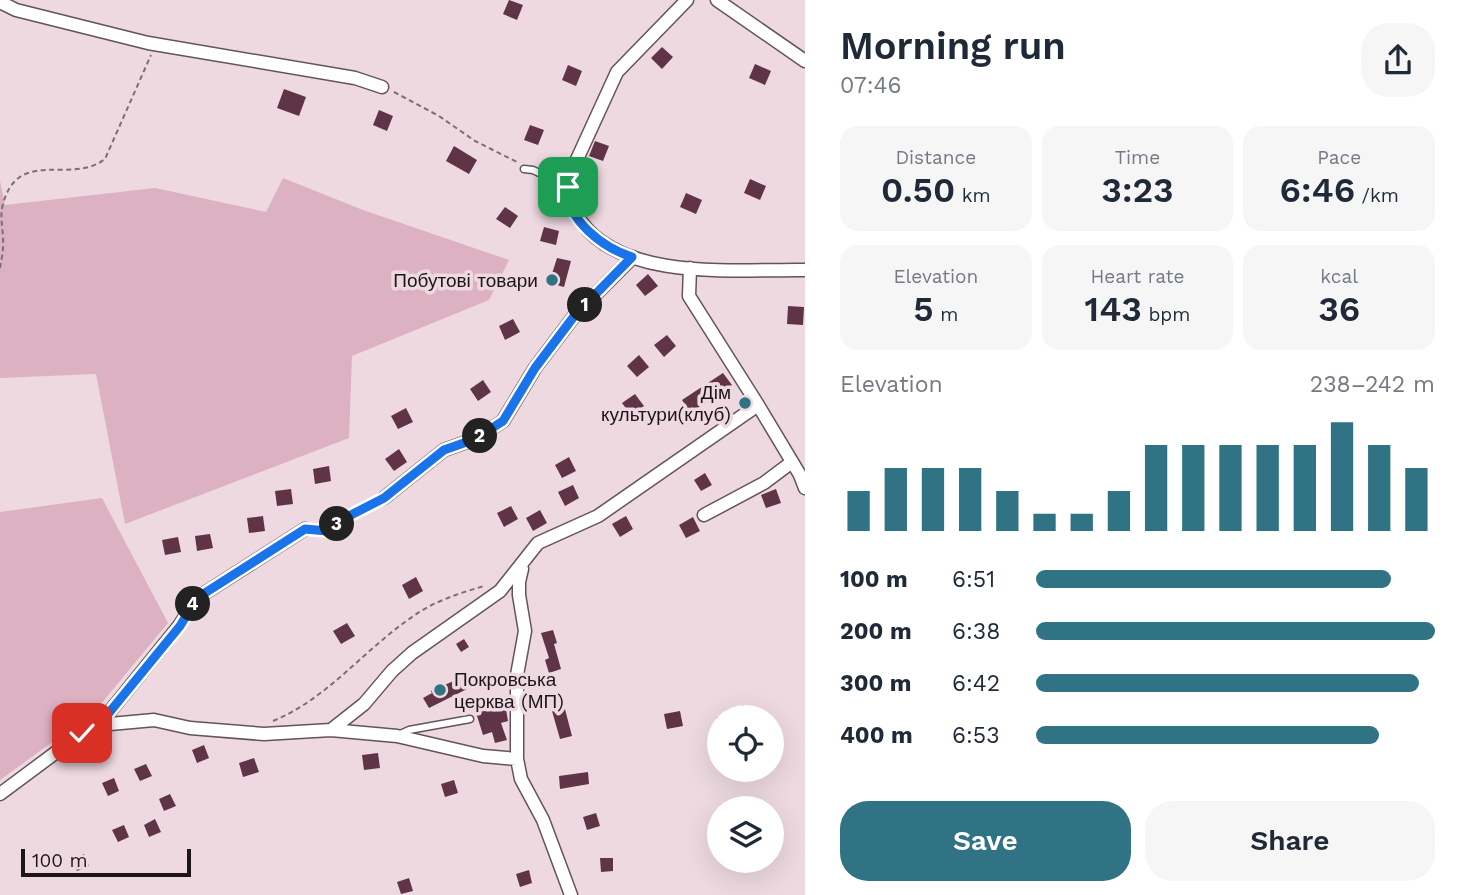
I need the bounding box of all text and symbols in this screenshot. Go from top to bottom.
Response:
button: share [1361,23,1435,97]
text: Morning run [840,24,1066,68]
text: 07:46 [840,72,902,99]
text: Distance [895,146,976,169]
text: Time [1115,146,1160,169]
text: Pace [1317,146,1361,169]
pin [538,157,598,217]
icon: arrive [549,168,587,206]
text: 0.50 [881,169,955,211]
text: 3:23 [1101,169,1174,211]
text: 6:46 [1280,169,1355,211]
text: km [955,184,991,207]
text: /km [1355,184,1399,207]
text: Elevation [893,265,978,288]
text: Heart rate [1091,265,1184,288]
text: kcal [1320,265,1358,288]
place label: Побутові товари [393,269,538,292]
marker: Побутові товари [544,272,560,288]
pin: 1 [568,288,602,322]
text: 5 [913,288,934,330]
text: 143 [1085,288,1142,330]
text: 36 [1318,288,1360,330]
text: 1 [580,293,589,316]
text: m [934,303,958,326]
text: bpm [1142,303,1190,326]
text: Elevation [840,371,943,398]
text: 238–242 m [1310,371,1435,398]
place label: Дім культури(клуб) [601,381,731,426]
marker: Дім культури(клуб) [737,395,753,411]
pin: 2 [462,418,498,453]
text: 2 [474,424,485,447]
pin: 3 [320,506,354,542]
text: 3 [331,512,342,535]
text: 100 m [840,566,908,593]
text: 6:51 [952,566,995,593]
pin: 4 [176,586,210,622]
text: 4 [186,592,199,615]
text: 200 m [840,618,912,645]
text: 6:38 [952,618,1000,645]
place label: Покровська церква (МП) [454,668,564,713]
text: 300 m [840,670,911,697]
text: 6:42 [952,670,1000,697]
marker: Покровська церква (МП) [432,682,448,698]
pin [52,703,112,763]
map controls [707,705,784,873]
button: locate [707,705,784,782]
icon: check [63,714,101,752]
text: 400 m [840,722,913,749]
text: 6:53 [952,722,1000,749]
button: layers [707,796,784,873]
button: Save [840,801,1131,881]
button: Share [1145,801,1435,881]
scale bar [21,846,191,878]
text: 100 m [32,849,88,872]

